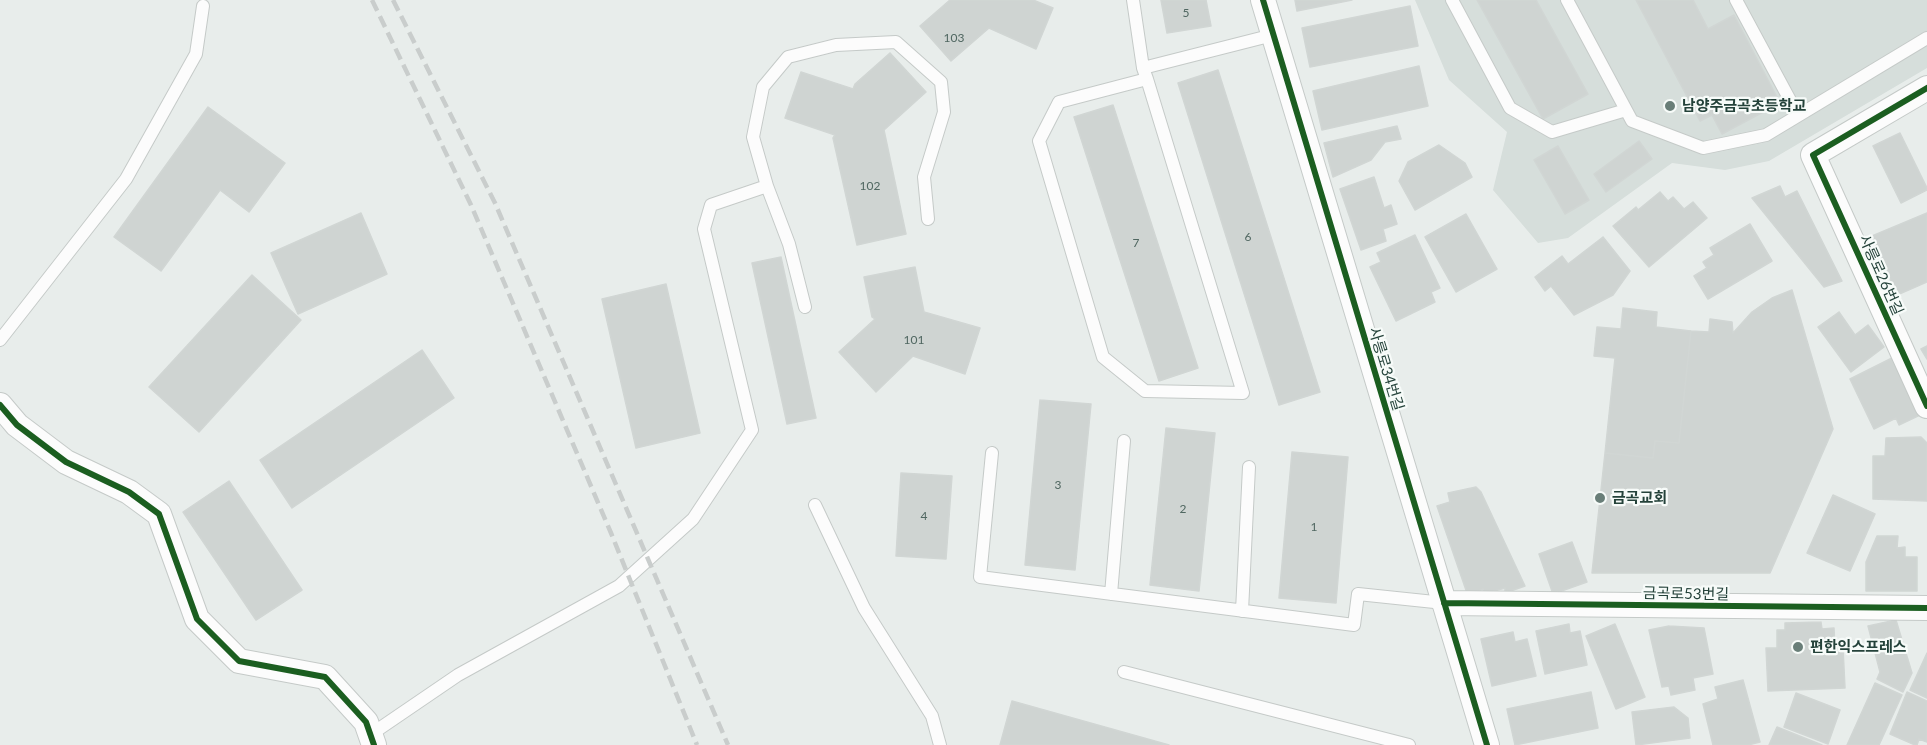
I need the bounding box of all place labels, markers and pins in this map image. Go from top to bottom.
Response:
place label: 남양주금곡초등학교 [1682,97,1806,115]
marker: 남양주금곡초등학교 [1663,99,1677,113]
place label: 금곡교회 [1612,489,1667,507]
marker: 금곡교회 [1593,491,1607,505]
place label: 편한익스프레스 [1810,638,1907,656]
marker: 편한익스프레스 [1791,640,1805,654]

